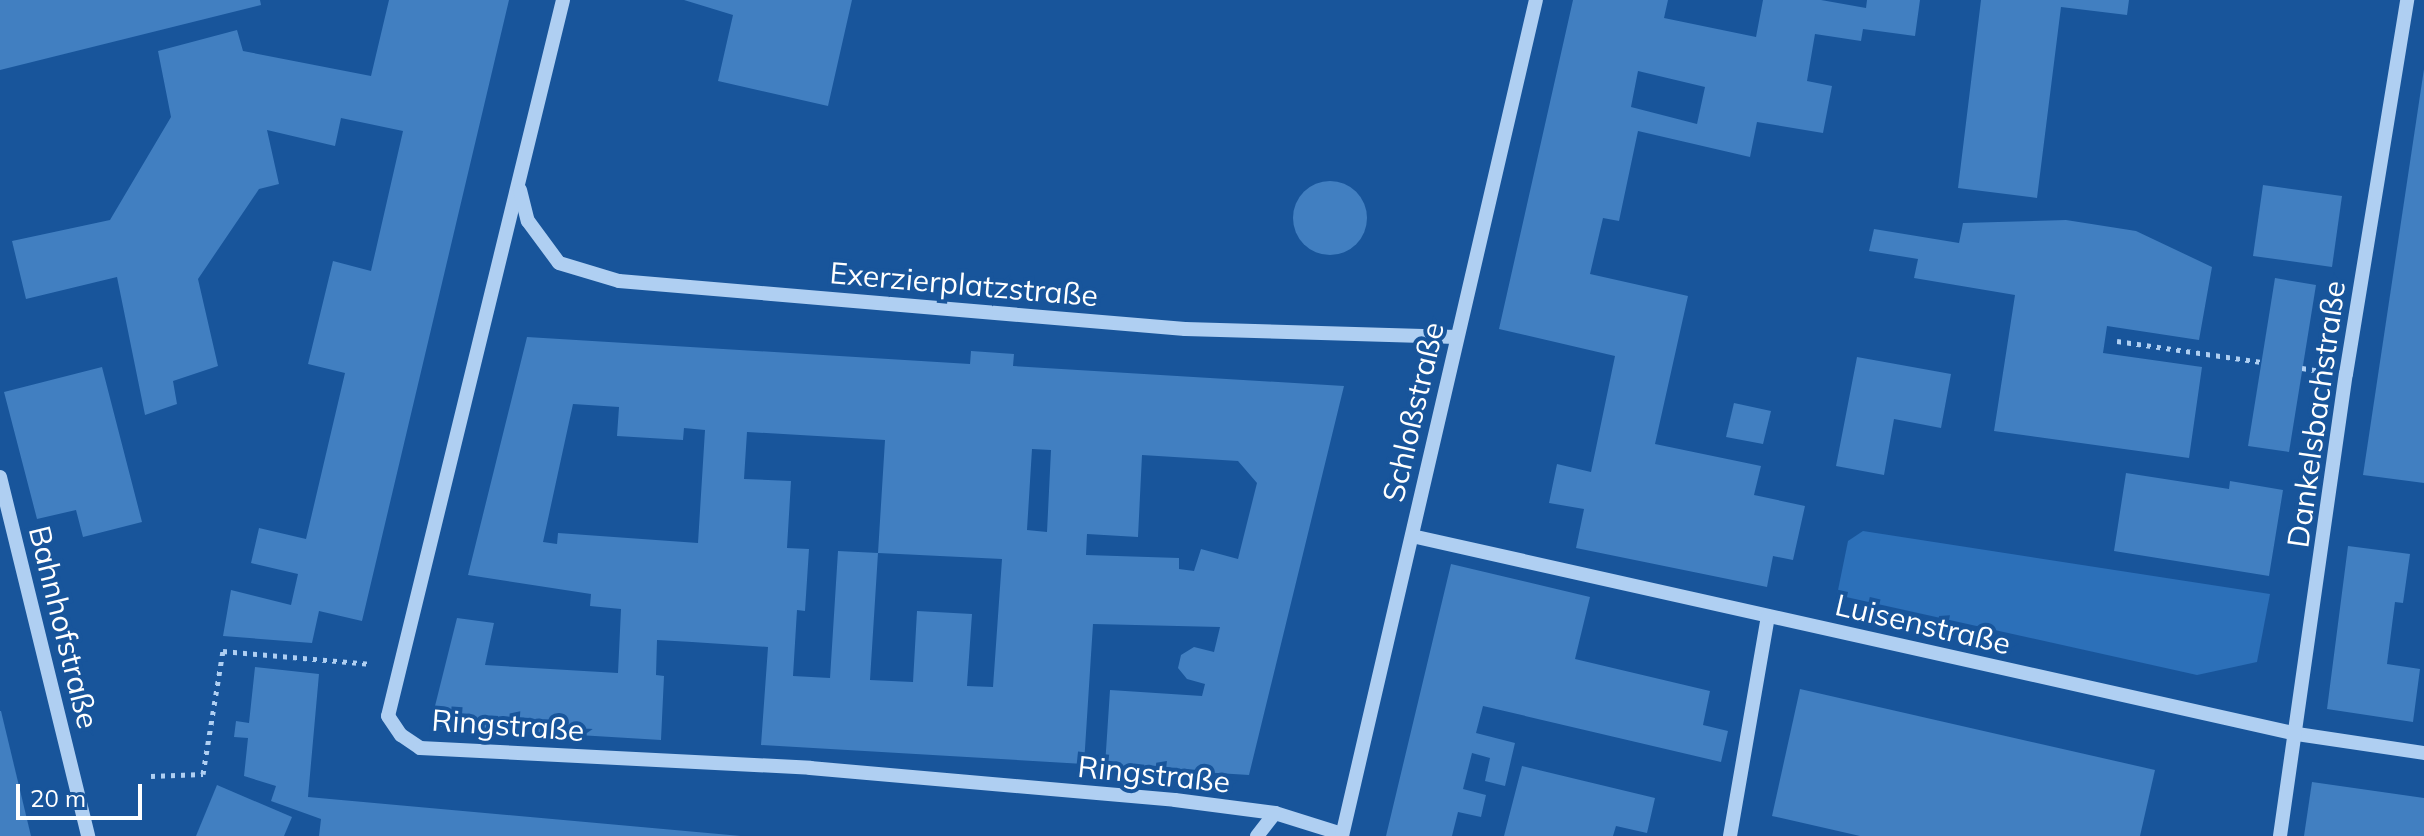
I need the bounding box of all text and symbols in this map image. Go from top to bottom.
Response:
street label: Exerzierplatzstraße [828,254,1100,314]
street label: Dankelsbachstraße [2279,278,2353,550]
street label: Schloßstraße [1375,319,1451,505]
street label: Bahnhofstraße [21,522,107,732]
street label: Luisenstraße [1832,586,2014,662]
street label: Ringstraße [430,702,586,748]
street label: Ringstraße [1076,748,1232,800]
scale bar [20,768,146,818]
text: 20 m [30,783,86,813]

